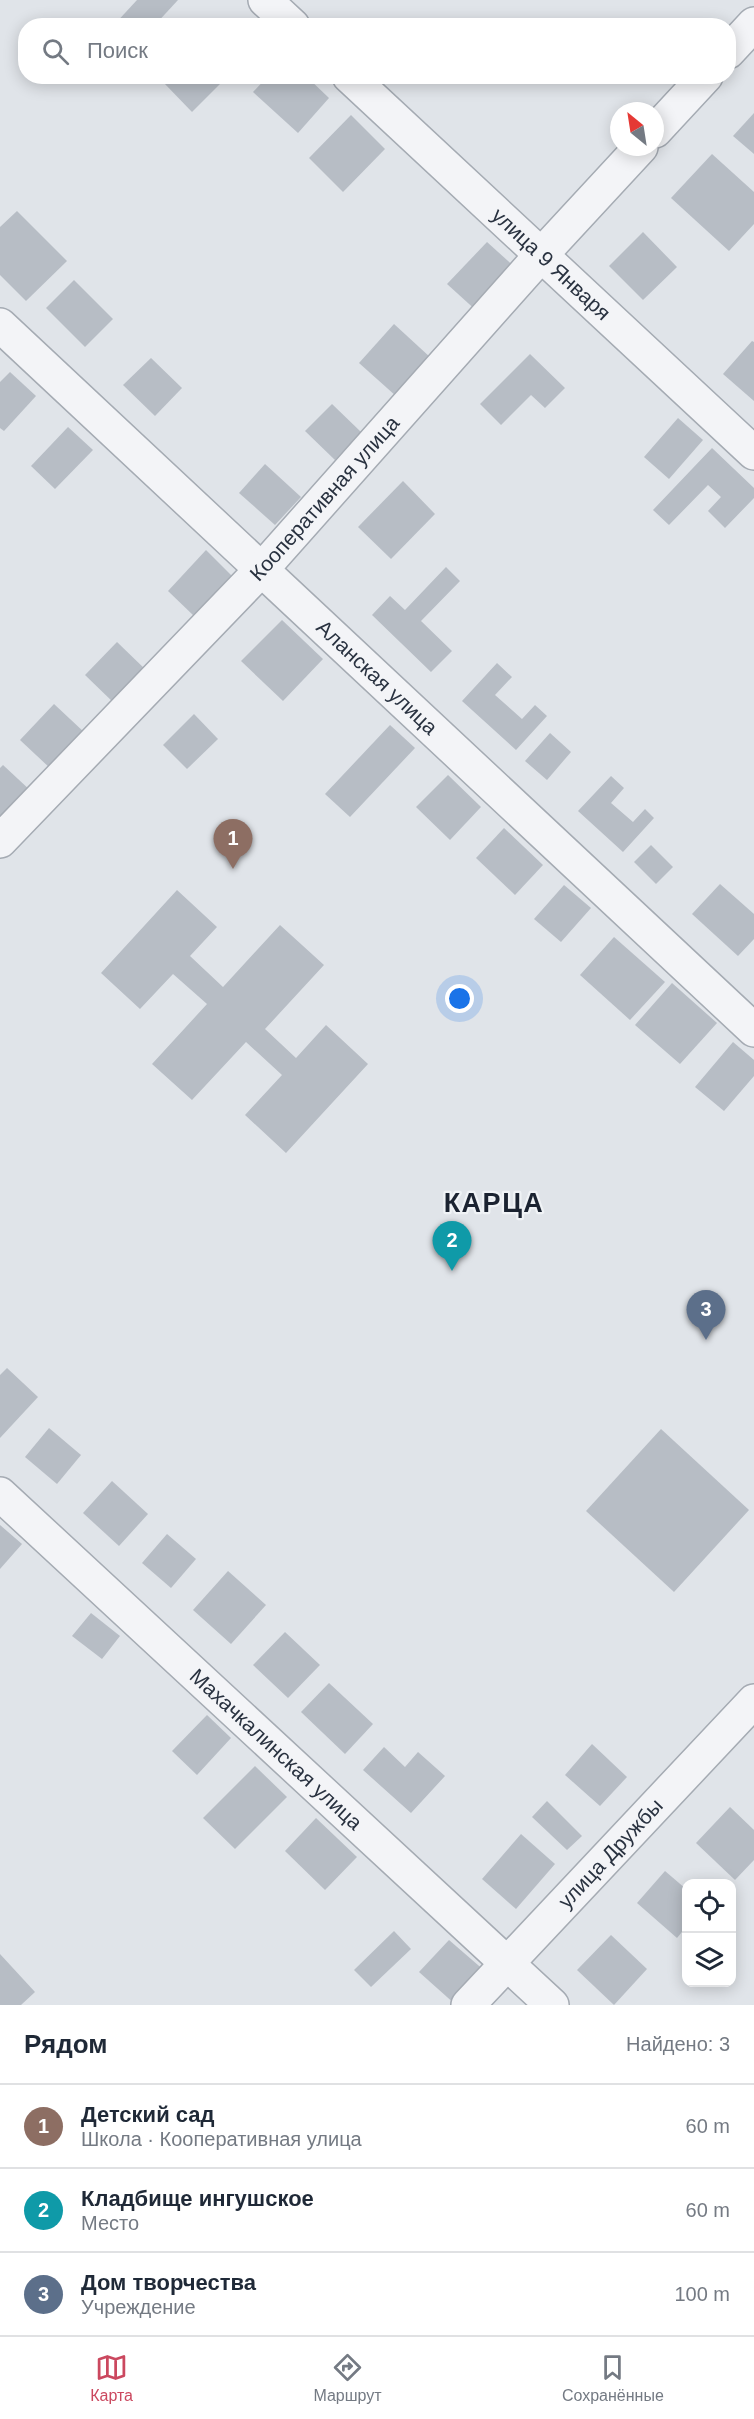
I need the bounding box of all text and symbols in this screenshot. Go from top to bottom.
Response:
search box [18,18,736,84]
icon: search [39,35,72,68]
text: Поиск [87,38,148,63]
north arrow [610,102,664,156]
street label: улица 9 Января [487,203,615,324]
street label: Кооперативная улица [245,411,404,585]
street label: Аланская улица [312,615,442,739]
pin: 1 [214,820,252,869]
your location [445,984,474,1013]
district label: КАРЦА [444,1188,544,1218]
pin: 2 [432,1222,472,1271]
pin: 3 [686,1290,726,1340]
street label: Махачкалинская улица [186,1664,367,1834]
street label: улица Дружбы [553,1794,667,1913]
map controls [682,1879,736,1987]
button: locate [682,1879,736,1933]
button: layers [682,1933,736,1987]
text: Рядом [24,2029,107,2059]
text: Найдено: 3 [626,2033,730,2055]
text: Детский сад [81,2102,214,2127]
text: 1 [38,2115,49,2137]
text: 60 m [686,2115,730,2137]
text: Школа · Кооперативная улица [81,2128,362,2150]
text: Кладбище ингушское [81,2186,314,2211]
text: 2 [38,2199,49,2221]
text: 60 m [686,2199,730,2221]
text: Место [81,2212,139,2234]
text: Дом творчества [81,2270,256,2295]
text: 3 [38,2283,49,2305]
text: 100 m [674,2283,730,2305]
text: Учреждение [81,2296,196,2318]
tab: Карта [90,2351,133,2405]
tab: Маршрут [313,2351,382,2405]
tab: Сохранённые [562,2351,664,2405]

